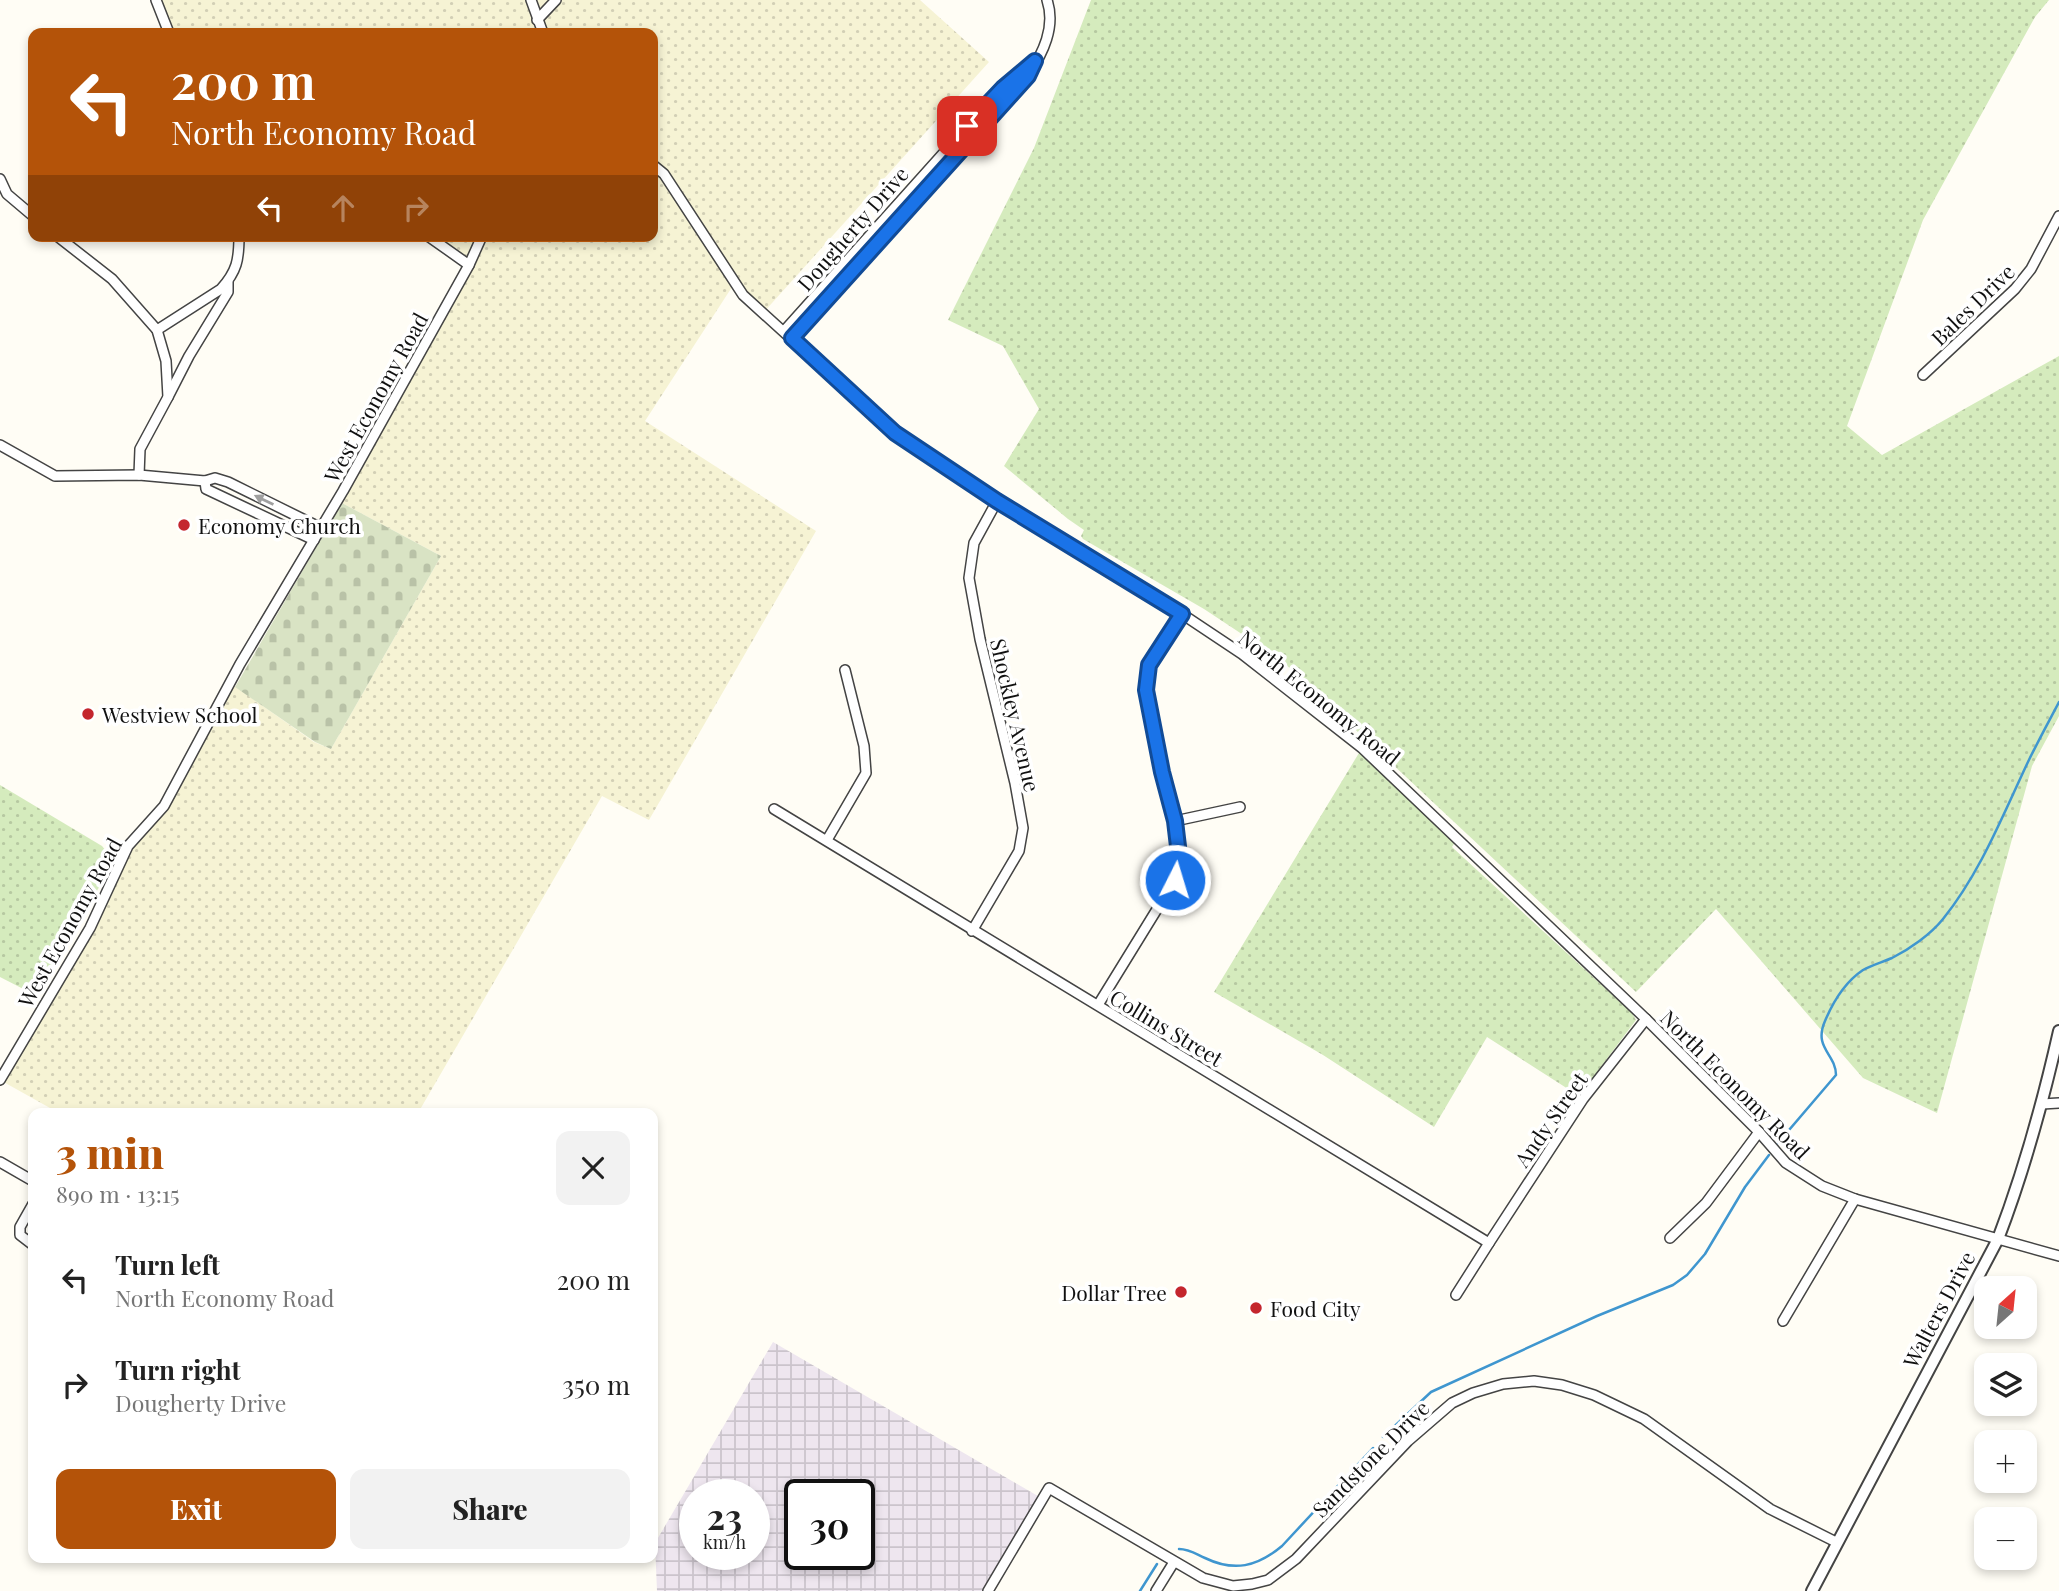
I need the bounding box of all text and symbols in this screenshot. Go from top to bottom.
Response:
text: 200 m [171,47,316,112]
icon: left [56,56,147,147]
pin [937,96,997,156]
icon: arrive [948,107,986,145]
text: North Economy Road [171,110,476,153]
street label: Dougherty Drive [790,160,914,296]
icon: left [251,189,289,227]
icon: ahead [324,189,362,227]
icon: right [397,189,435,227]
street label: Bales Drive [1924,257,2020,351]
street label: West Economy Road [316,307,433,488]
one-way arrow [254,494,274,506]
place label: Economy Church [198,511,361,539]
marker: Economy Church [176,517,192,533]
street label: North Economy Road [1233,623,1407,771]
street label: Shockley Avenue [985,636,1047,794]
place label: Westview School [101,700,258,728]
marker: Westview School [80,706,96,722]
street label: West Economy Road [10,832,127,1013]
position arrow [1138,843,1212,917]
street label: Collins Street [1105,982,1229,1072]
street label: North Economy Road [1655,1003,1817,1165]
street label: Andy Street [1507,1066,1593,1173]
text: 3 min [56,1124,164,1180]
button: close [556,1131,630,1205]
text: 890 m · 13:15 [56,1178,180,1209]
street label: Walters Drive [1895,1246,1980,1373]
text: Turn left [115,1247,220,1282]
icon: left [56,1261,94,1299]
text: 200 m [557,1262,630,1297]
north arrow [1974,1276,2037,1339]
map controls [1974,1276,2037,1570]
place label: Dollar Tree [1061,1278,1167,1306]
text: North Economy Road [115,1282,334,1313]
marker: Dollar Tree [1173,1284,1189,1300]
place label: Food City [1270,1294,1361,1322]
marker: Food City [1248,1300,1264,1316]
text: Turn right [115,1352,241,1387]
button: layers [1974,1353,2037,1416]
icon: right [56,1366,94,1404]
text: 350 m [562,1367,630,1402]
text: Dougherty Drive [115,1387,286,1418]
street label: Sandstone Drive [1305,1393,1435,1523]
button: + [1974,1430,2037,1493]
button: Exit [56,1469,336,1549]
button: Share [350,1469,630,1549]
speed limit sign: 30 [784,1479,875,1570]
text: 23 [707,1492,742,1539]
button: − [1974,1507,2037,1570]
text: km/h [703,1530,746,1554]

